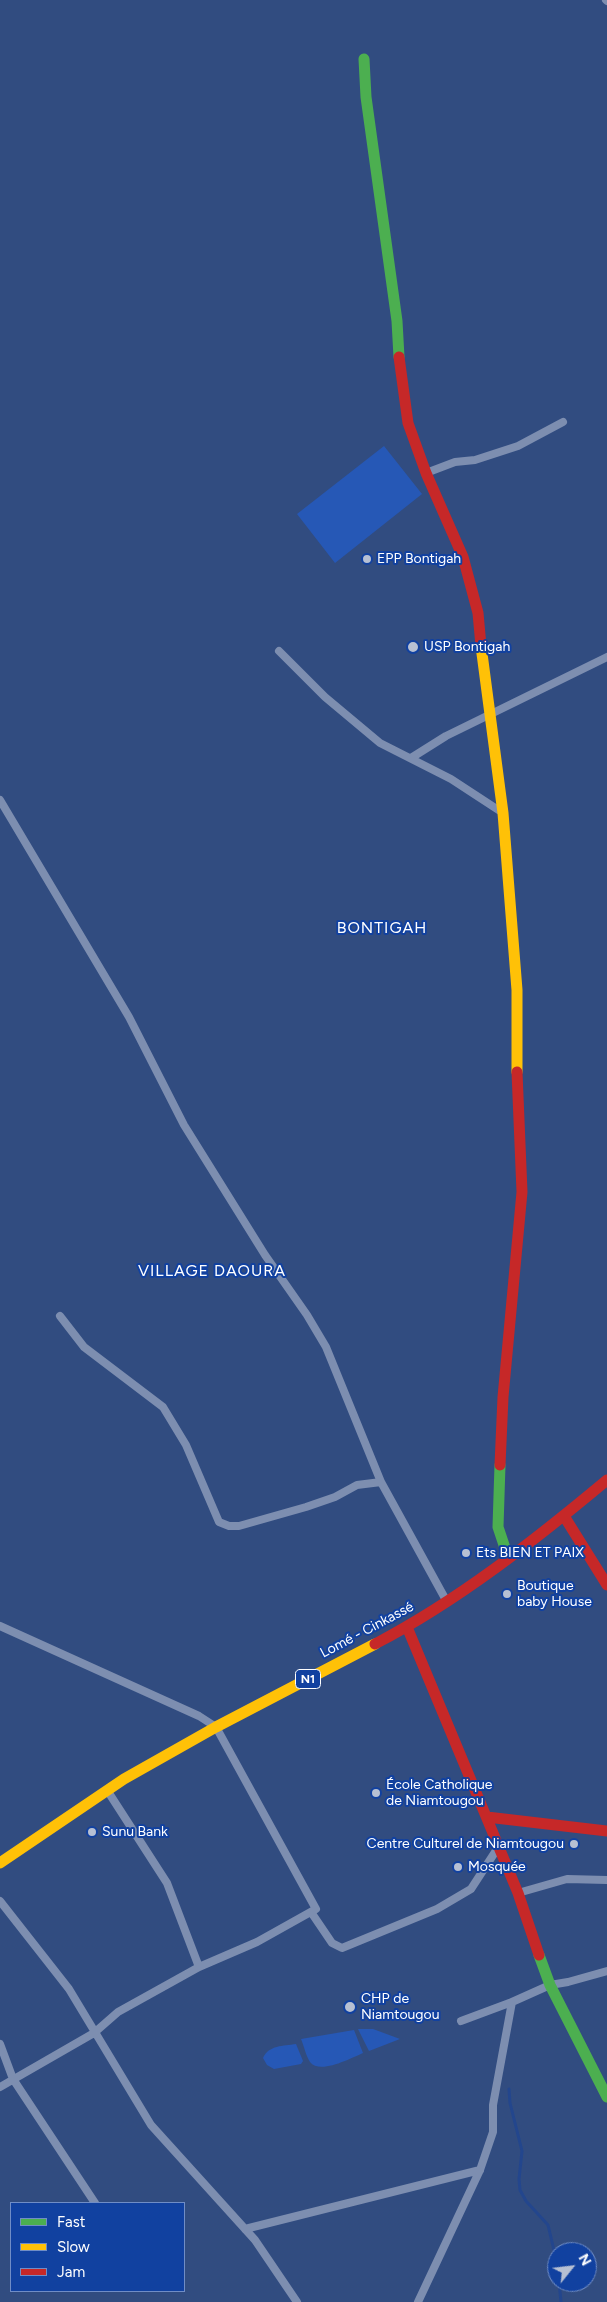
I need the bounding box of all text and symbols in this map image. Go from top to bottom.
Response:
place label: EPP Bontigah [377,551,461,567]
marker: EPP Bontigah [361,553,373,565]
place label: USP Bontigah [424,639,510,655]
marker: USP Bontigah [406,640,420,654]
district label: BONTIGAH [336,918,428,938]
district label: VILLAGE DAOURA [136,1261,288,1281]
place label: Ets BIEN ET PAIX [476,1545,584,1561]
marker: Ets BIEN ET PAIX [460,1547,472,1559]
place label: Boutique baby House [517,1578,592,1610]
marker: Boutique baby House [501,1588,513,1600]
street label: Lomé - Cinkassé [317,1598,417,1662]
road number: N1 [296,1670,320,1688]
place label: École Catholique de Niamtougou [386,1777,492,1810]
marker: École Catholique de Niamtougou [370,1787,382,1799]
place label: Sunu Bank [102,1824,168,1840]
marker: Sunu Bank [86,1826,98,1838]
place label: Centre Culturel de Niamtougou [367,1836,564,1852]
marker: Centre Culturel de Niamtougou [568,1838,580,1850]
place label: Mosquée [468,1859,526,1875]
marker: Mosquée [452,1861,464,1873]
place label: CHP de Niamtougou [361,1991,439,2024]
marker: CHP de Niamtougou [343,2000,357,2014]
legend [10,2202,185,2292]
text: Fast [57,2213,85,2231]
text: Slow [57,2238,90,2256]
north arrow [547,2242,597,2292]
text: N [575,2251,595,2269]
text: Jam [57,2263,85,2281]

